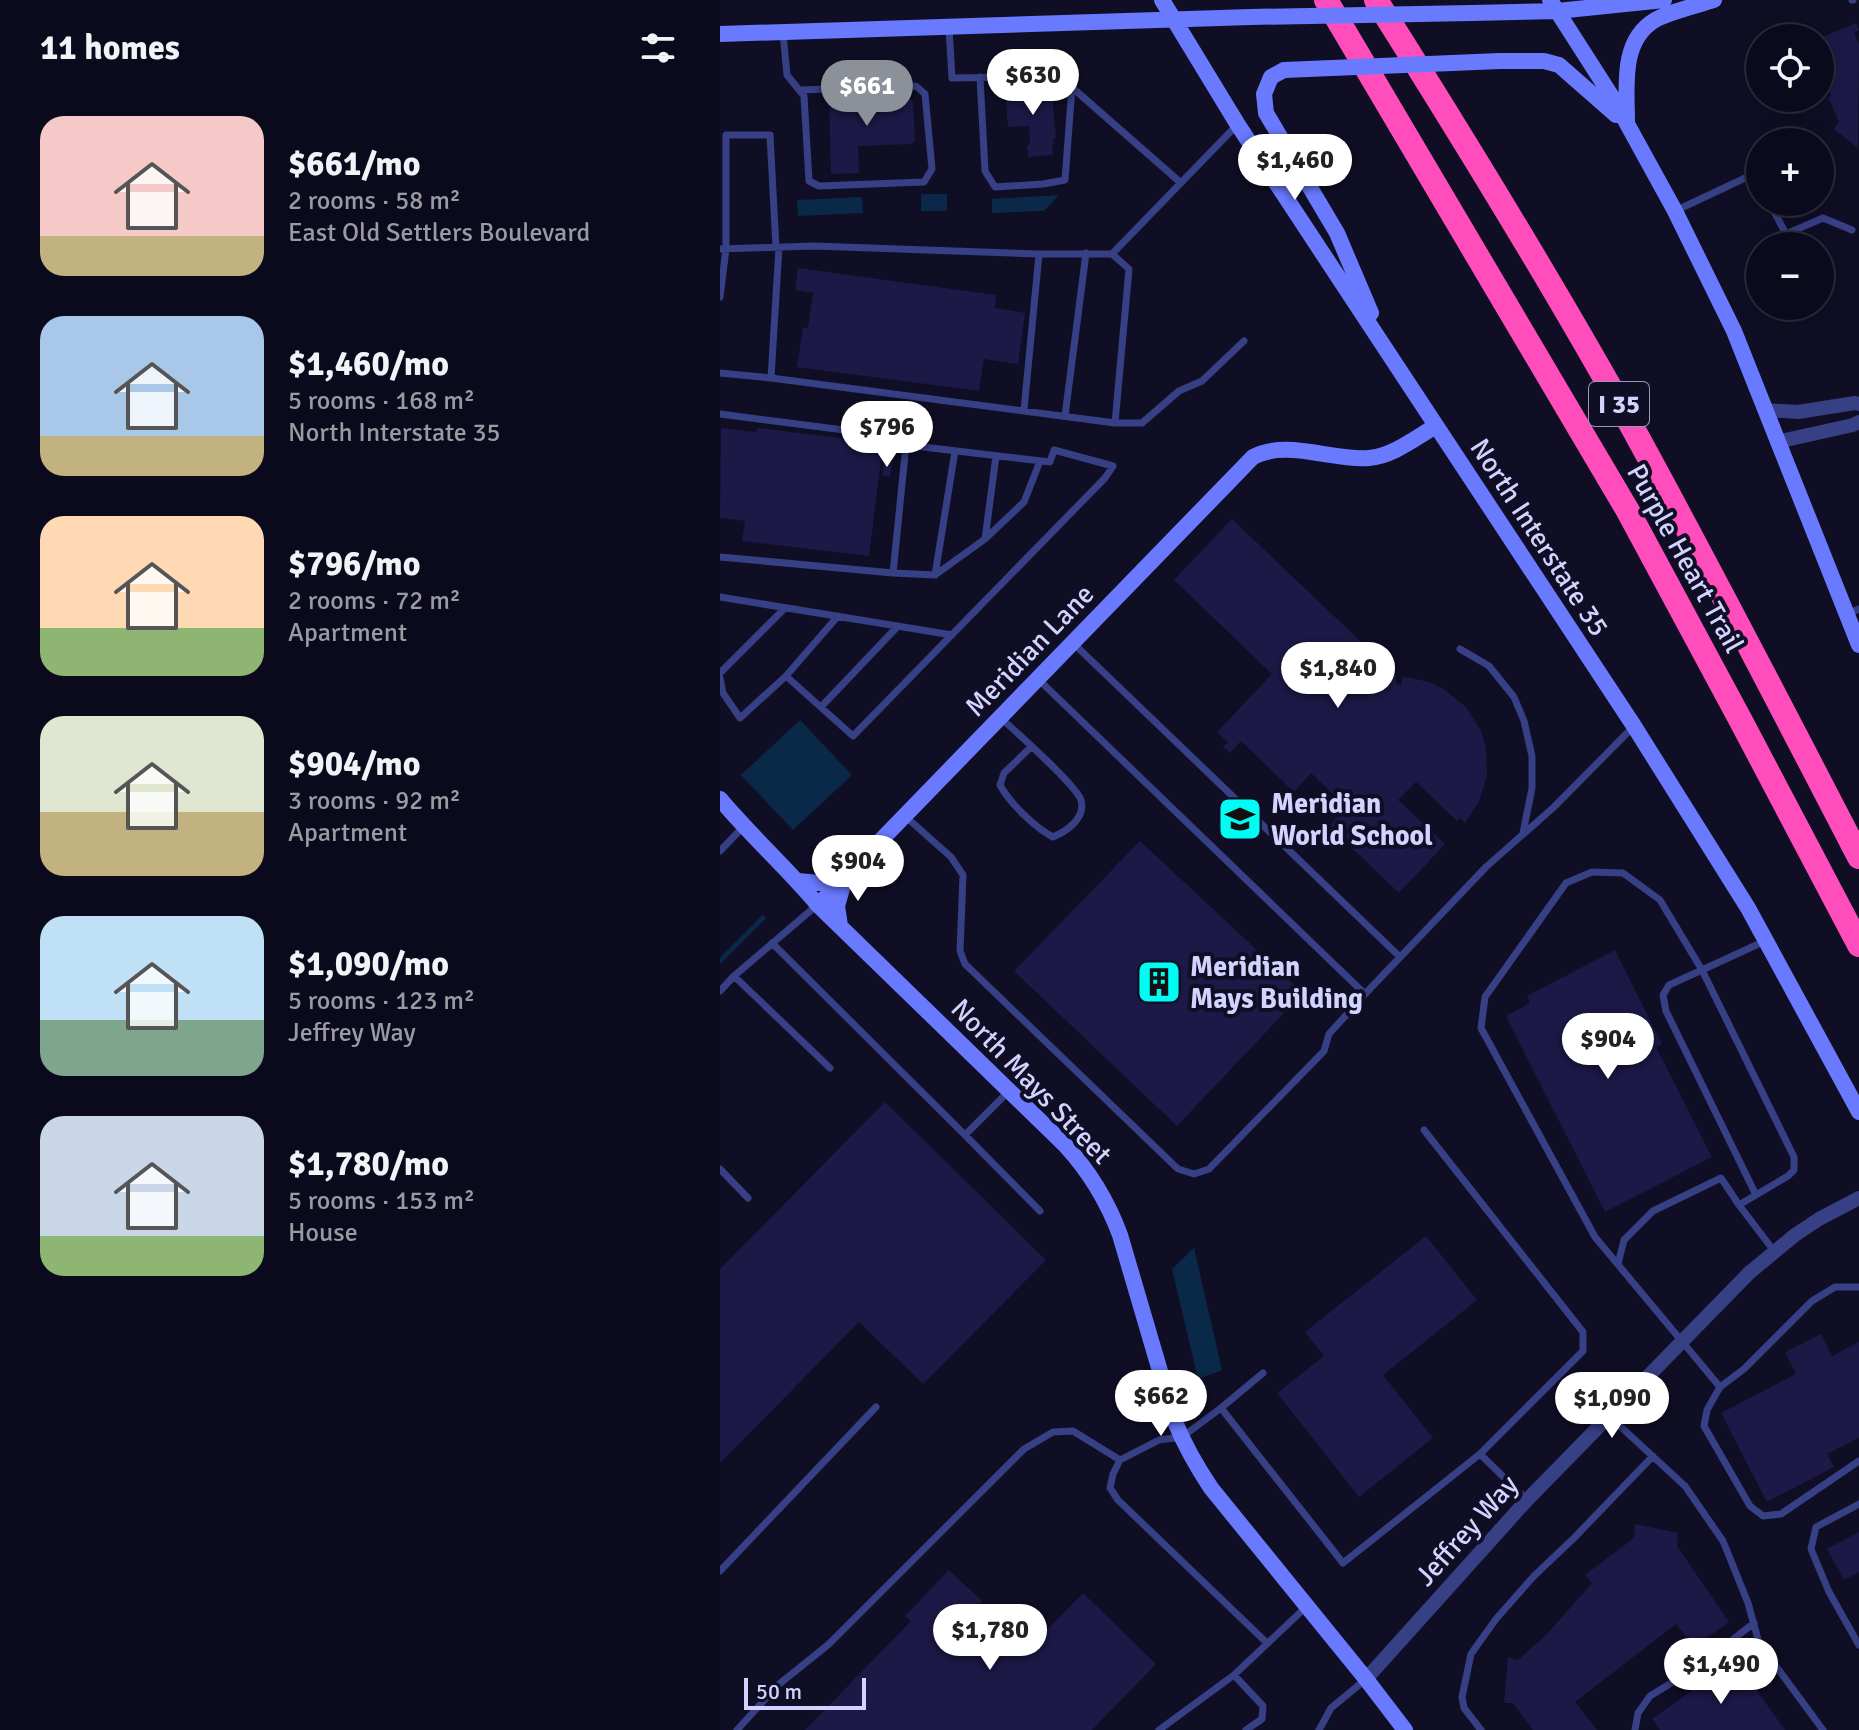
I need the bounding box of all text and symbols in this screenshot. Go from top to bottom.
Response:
map controls [1746,24,1834,320]
button: locate [1746,24,1834,112]
icon: filters [636,26,680,70]
text: 11 homes [40,27,180,69]
pin: $630 [986,49,1080,117]
text: $630 [1005,59,1061,91]
pin: $661 [820,60,914,128]
text: $661 [839,70,895,102]
button: + [1746,128,1834,216]
pin: $1,460 [1230,134,1360,202]
text: $661/mo [288,143,421,185]
text: $1,460 [1256,144,1334,176]
icon: home [104,148,200,244]
text: 2 rooms · 58 m² [288,185,461,217]
text: East Old Settlers Boulevard [288,217,590,249]
button: − [1746,232,1834,320]
text: $1,460/mo [288,343,449,385]
icon: home [104,348,200,444]
road number: I 35 [1589,382,1649,426]
text: 5 rooms · 168 m² [288,385,475,417]
pin: $796 [840,401,934,469]
text: $796 [859,411,915,443]
text: North Interstate 35 [288,417,501,449]
street label: North Interstate 35 [1463,432,1616,643]
street label: Purple Heart Trail [1619,458,1751,659]
text: $796/mo [288,543,421,585]
icon: home [104,548,200,644]
street label: Meridian Lane [958,577,1101,724]
text: 2 rooms · 72 m² [288,585,461,617]
text: Apartment [288,617,407,649]
pin: $1,840 [1273,642,1403,710]
text: $1,840 [1299,652,1377,684]
text: $904/mo [288,743,421,785]
icon: home [104,748,200,844]
text: 3 rooms · 92 m² [288,785,461,817]
place label: Meridian World School [1271,787,1433,853]
school or university icon: Meridian World School [1216,795,1264,843]
text: Apartment [288,817,407,849]
pin: $904 [811,835,905,903]
text: $904 [830,845,886,877]
text: $1,090/mo [288,943,449,985]
icon: home [104,948,200,1044]
place label: Meridian Mays Building [1190,950,1363,1016]
building icon: Meridian Mays Building [1135,958,1183,1006]
text: 5 rooms · 123 m² [288,985,475,1017]
street label: North Mays Street [944,992,1119,1172]
pin: $904 [1561,1013,1655,1081]
text: Jeffrey Way [288,1017,416,1049]
text: $904 [1580,1023,1636,1055]
text: $1,780/mo [288,1143,449,1185]
icon: home [104,1148,200,1244]
text: 5 rooms · 153 m² [288,1185,475,1217]
text: House [288,1217,358,1249]
pin: $662 [1114,1370,1208,1438]
pin: $1,090 [1547,1372,1677,1440]
text: $662 [1133,1380,1189,1412]
text: $1,090 [1573,1382,1651,1414]
street label: Jeffrey Way [1408,1468,1525,1593]
pin: $1,780 [925,1604,1055,1672]
text: $1,780 [951,1614,1029,1646]
pin: $1,490 [1656,1638,1786,1706]
text: $1,490 [1682,1648,1760,1680]
scale bar [744,1674,866,1710]
text: 50 m [756,1678,802,1705]

